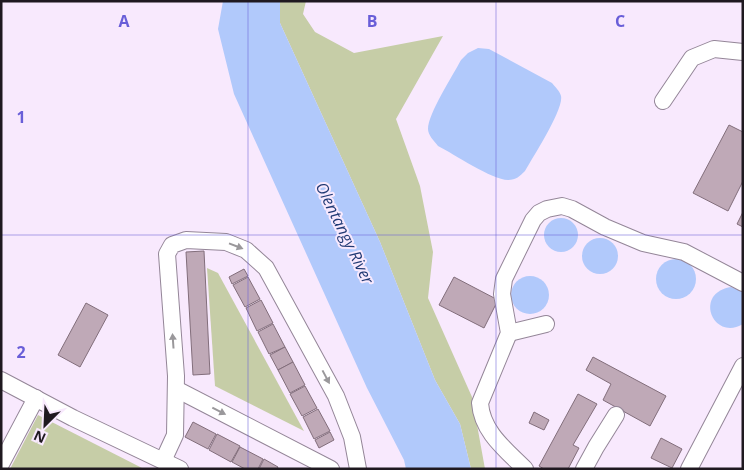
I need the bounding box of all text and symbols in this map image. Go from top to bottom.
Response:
text: A [118,10,130,32]
text: B [367,10,377,32]
text: C [615,10,625,32]
text: 1 [16,106,26,128]
water label: Olentangy River [311,178,380,288]
one-way arrow [229,242,244,250]
one-way arrow [169,332,177,348]
text: 2 [16,341,26,363]
one-way arrow [322,370,330,384]
north arrow [20,400,70,450]
one-way arrow [212,407,226,415]
text: N [30,426,49,448]

